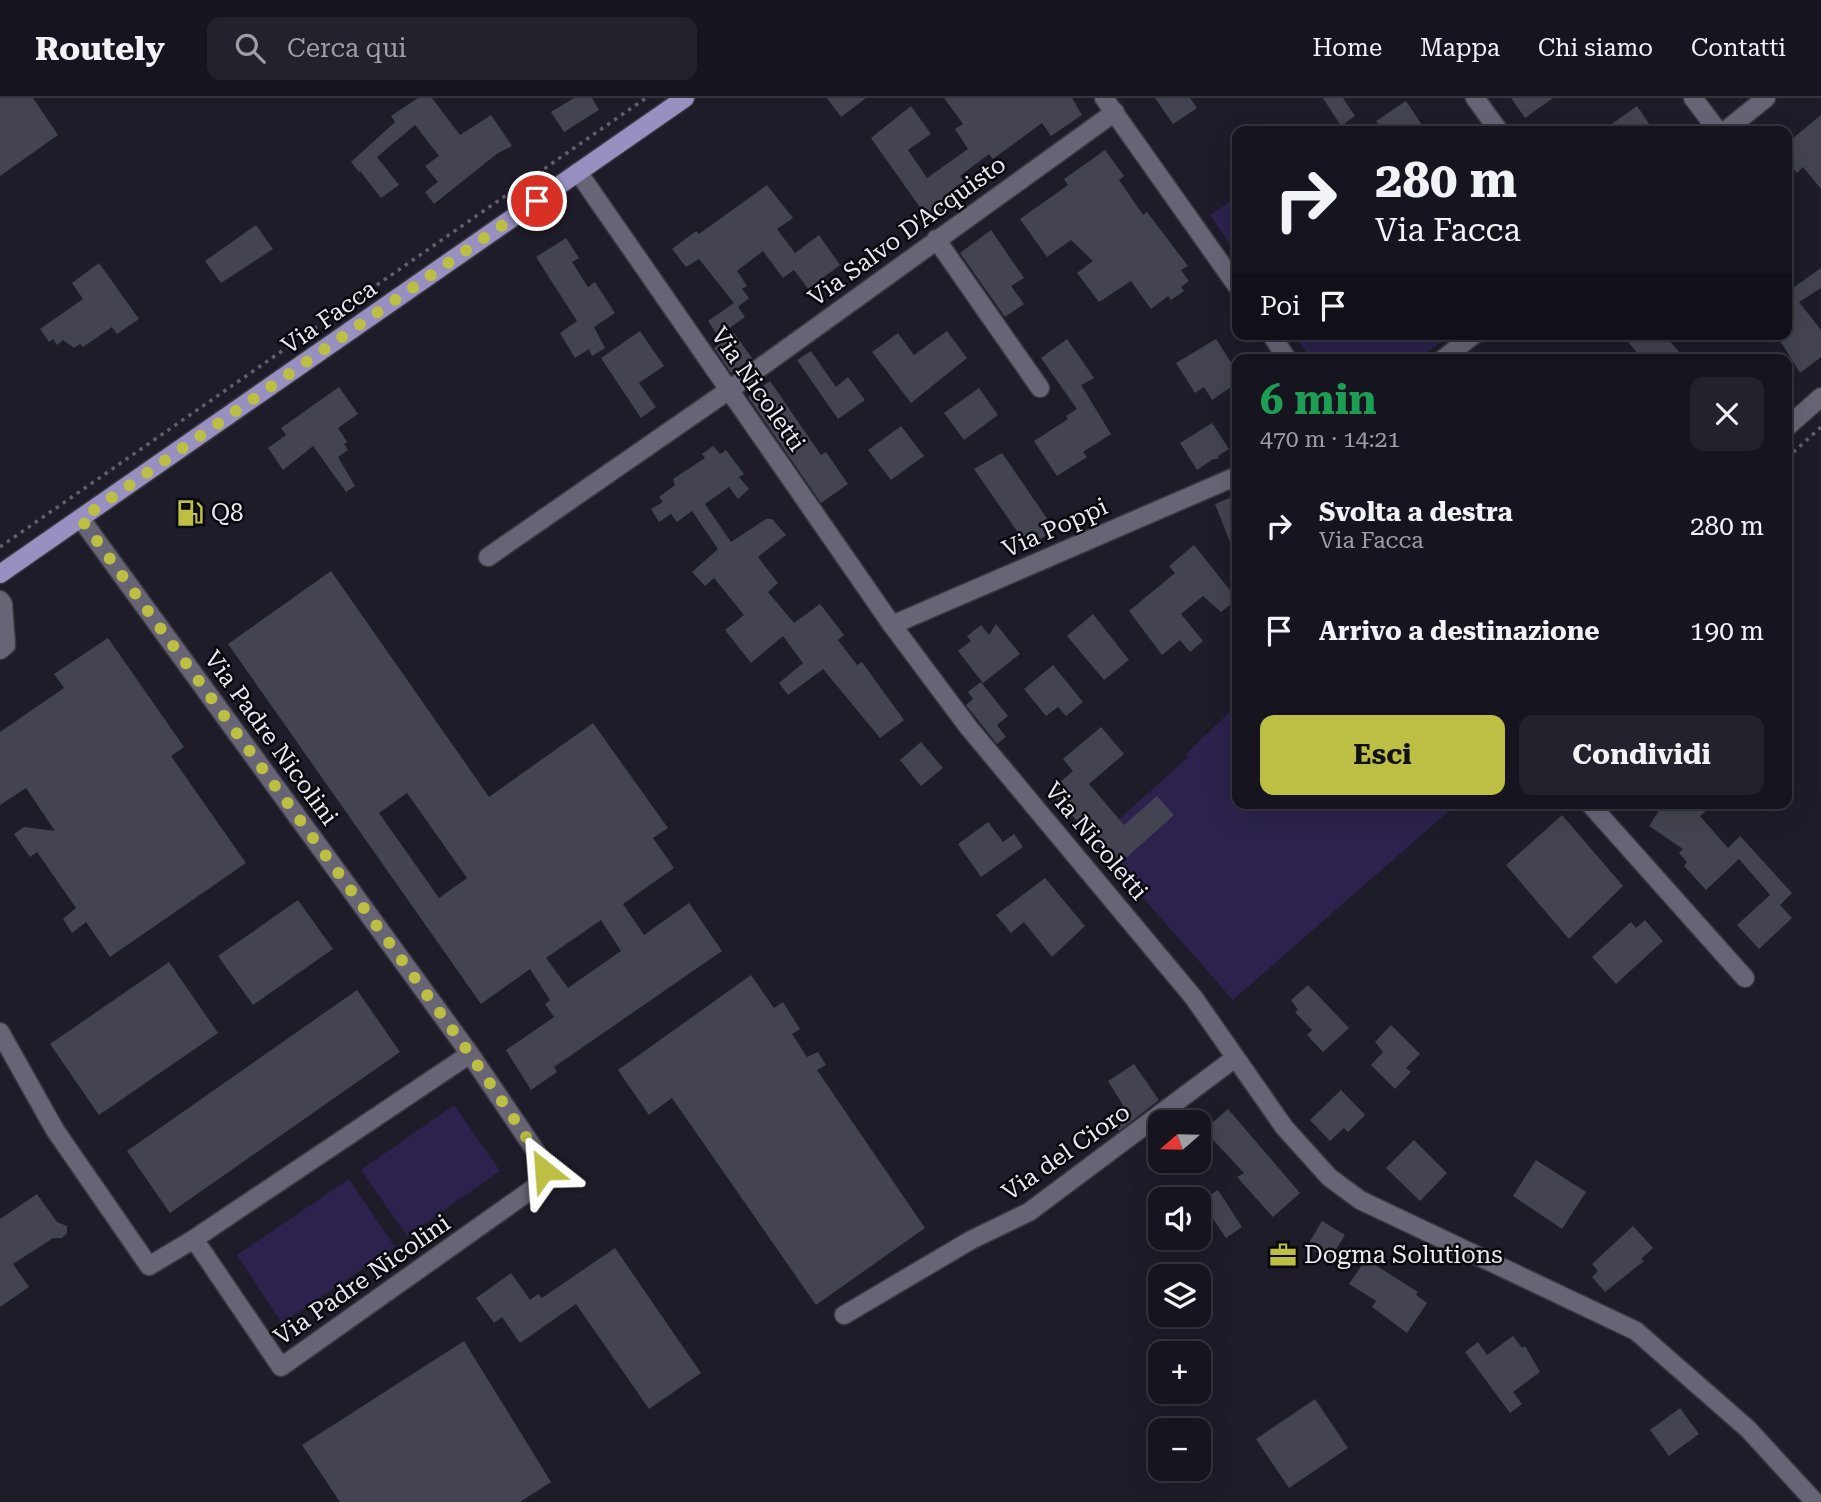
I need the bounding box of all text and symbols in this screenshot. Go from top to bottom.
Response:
search box [207,17,697,80]
text: Routely [35,29,165,68]
icon: search [231,29,269,67]
text: Cerca qui [287,33,407,63]
text: Home [1313,34,1382,62]
text: Mappa [1420,34,1500,62]
text: Chi siamo [1538,34,1653,62]
text: Contatti [1691,34,1786,62]
street label: Via Salvo D'Acquisto [803,150,1011,312]
text: 280 m [1375,152,1517,209]
icon: right [1260,154,1351,245]
pin [507,171,567,231]
icon: arrive [518,182,556,220]
text: Via Facca [1375,211,1521,249]
street label: Via Facca [276,274,382,360]
icon: arrive [1314,287,1352,325]
text: Poi [1260,291,1300,321]
street label: Via Nicoletti [705,322,811,457]
text: 6 min [1260,375,1377,424]
button: close [1690,377,1764,451]
text: 470 m · 14:21 [1260,426,1400,453]
street label: Via Poppi [998,492,1112,564]
text: Svolta a destra [1319,497,1513,527]
fuel station icon: Q8 [175,498,205,528]
place label: Q8 [211,499,244,527]
icon: right [1260,507,1298,545]
text: 280 m [1690,511,1764,541]
text: Via Facca [1319,527,1424,554]
icon: arrive [1260,612,1298,650]
text: Arrivo a destinazione [1319,616,1600,646]
text: 190 m [1690,616,1764,646]
street label: Via Padre Nicolini [198,645,344,831]
button: Esci [1260,715,1505,795]
button: Condividi [1519,715,1764,795]
street label: Via Nicoletti [1039,776,1154,906]
street label: Via del Cioro [997,1098,1135,1206]
north arrow [1148,1110,1211,1172]
map controls [1148,1110,1211,1481]
position arrow [507,1133,581,1207]
button: sound [1148,1187,1211,1250]
street label: Via Padre Nicolini [269,1209,456,1351]
office icon: Dogma Solutions [1268,1240,1298,1270]
place label: Dogma Solutions [1304,1241,1503,1269]
button: layers [1148,1264,1211,1327]
button: + [1148,1341,1211,1404]
button: − [1148,1418,1211,1481]

